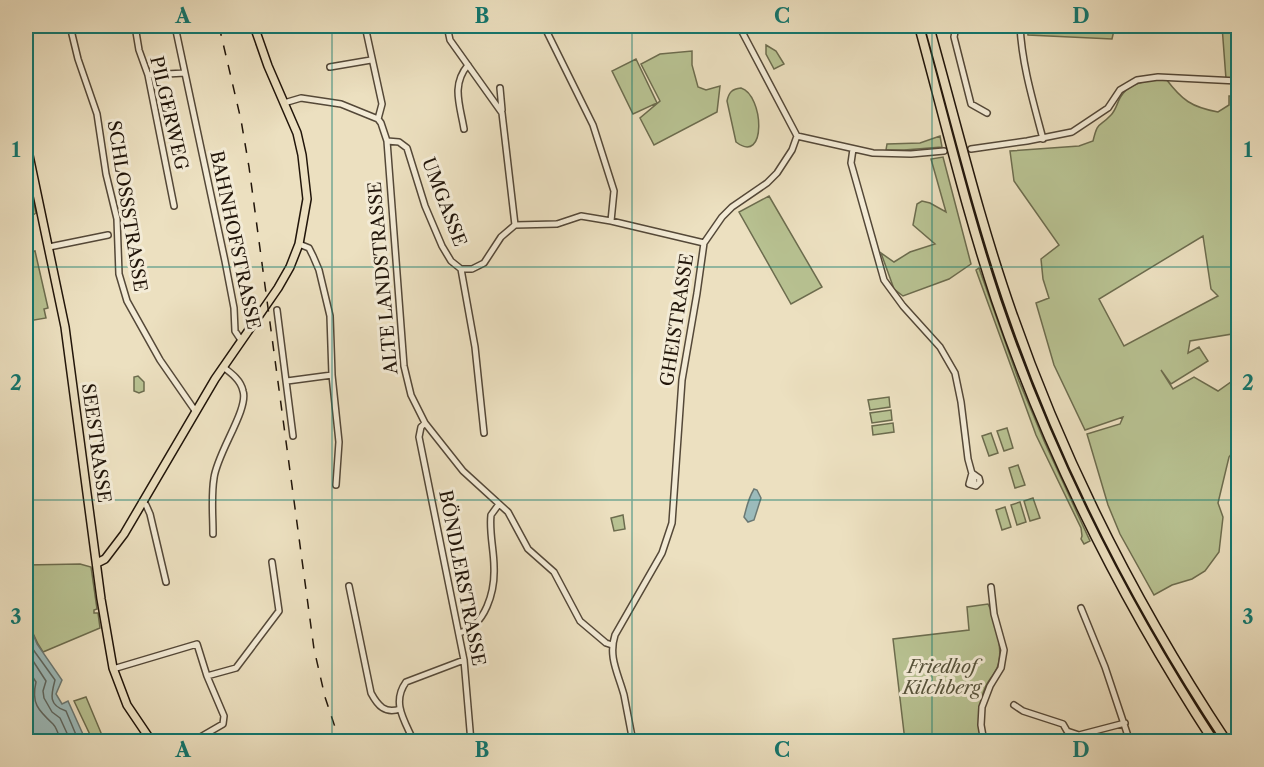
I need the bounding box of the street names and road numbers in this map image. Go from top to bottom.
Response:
street label: PILGERWEG [145,54,193,173]
street label: SCHLOSSSTRASSE [103,119,151,293]
street label: BAHNHOFSTRASSE [205,149,265,331]
street label: UMGASSE [417,154,471,250]
street label: ALTE LANDSTRASSE [364,181,402,376]
street label: GHEISTRASSE [656,252,698,388]
street label: SEESTRASSE [77,382,115,504]
street label: BÖNDLERSTRASSE [434,488,491,668]

